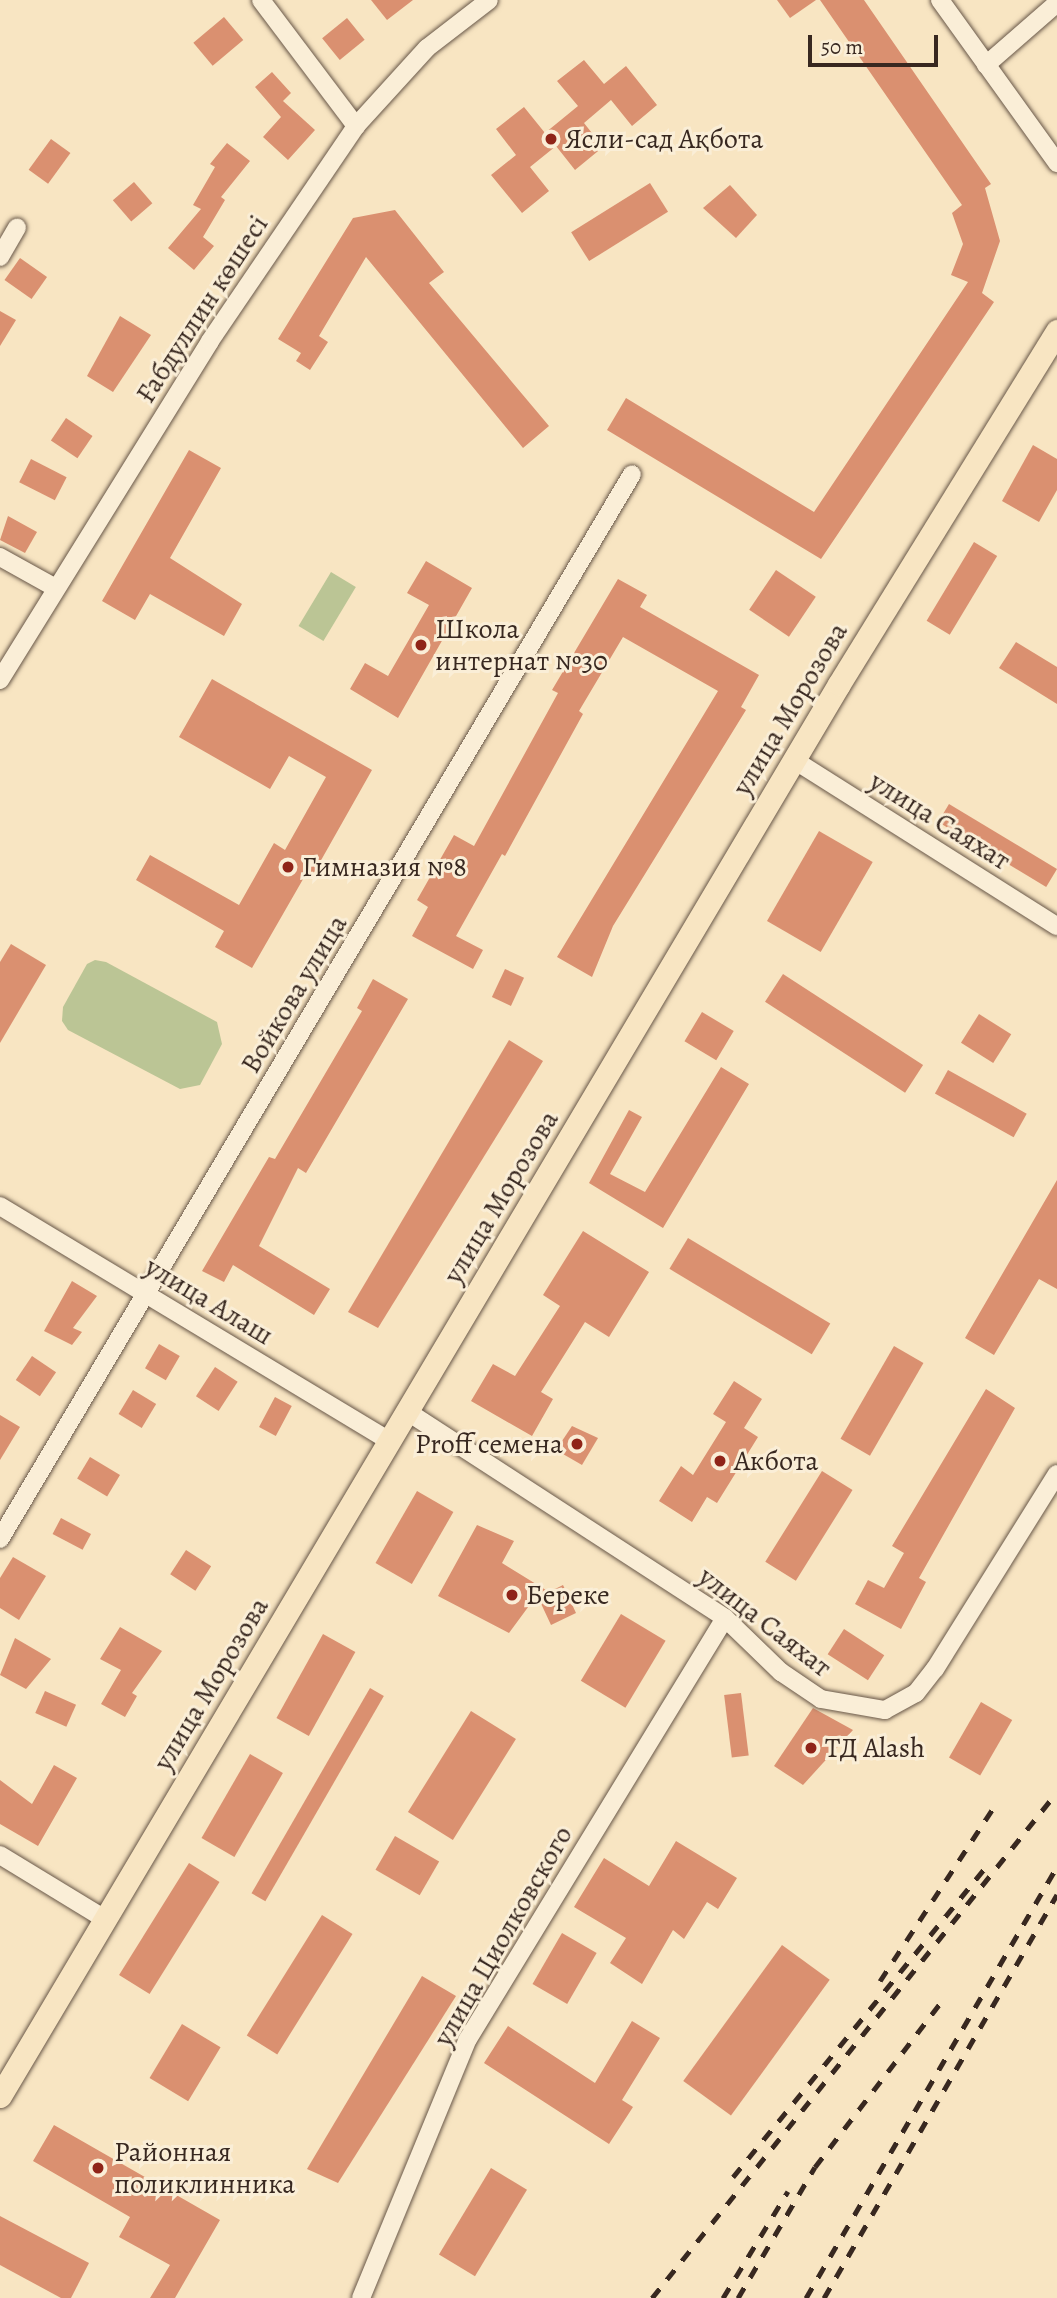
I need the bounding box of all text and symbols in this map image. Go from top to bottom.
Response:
scale bar [812,21,942,65]
text: 50 m [821,33,863,61]
place label: Ясли-сад Ақбота [565,122,763,156]
marker: Ясли-сад Ақбота [543,131,559,147]
street label: Ғабдуллин көшесі [129,209,275,409]
place label: Школа интернат №30 [435,612,608,678]
street label: улица Морозова [725,617,855,801]
marker: Школа интернат №30 [413,637,429,653]
street label: улица Саяхат [863,764,1017,878]
place label: Гимназия №8 [302,850,467,884]
marker: Гимназия №8 [280,859,296,875]
street label: Войкова улица [234,909,354,1079]
street label: улица Морозова [436,1105,566,1289]
street label: улица Алаш [139,1250,279,1352]
place label: Proff семена [415,1427,563,1461]
marker: Proff семена [569,1436,585,1452]
place label: Акбота [734,1444,819,1478]
marker: Акбота [712,1453,728,1469]
street label: улица Саяхат [692,1560,838,1684]
place label: Береке [526,1578,610,1612]
marker: Береке [504,1587,520,1603]
street label: улица Морозова [146,1592,276,1776]
place label: ТД Alash [825,1731,925,1765]
marker: ТД Alash [803,1740,819,1756]
street label: улица Циолковского [426,1820,580,2052]
place label: Районная поликлинника [114,2135,295,2201]
marker: Районная поликлинника [88,2158,108,2178]

